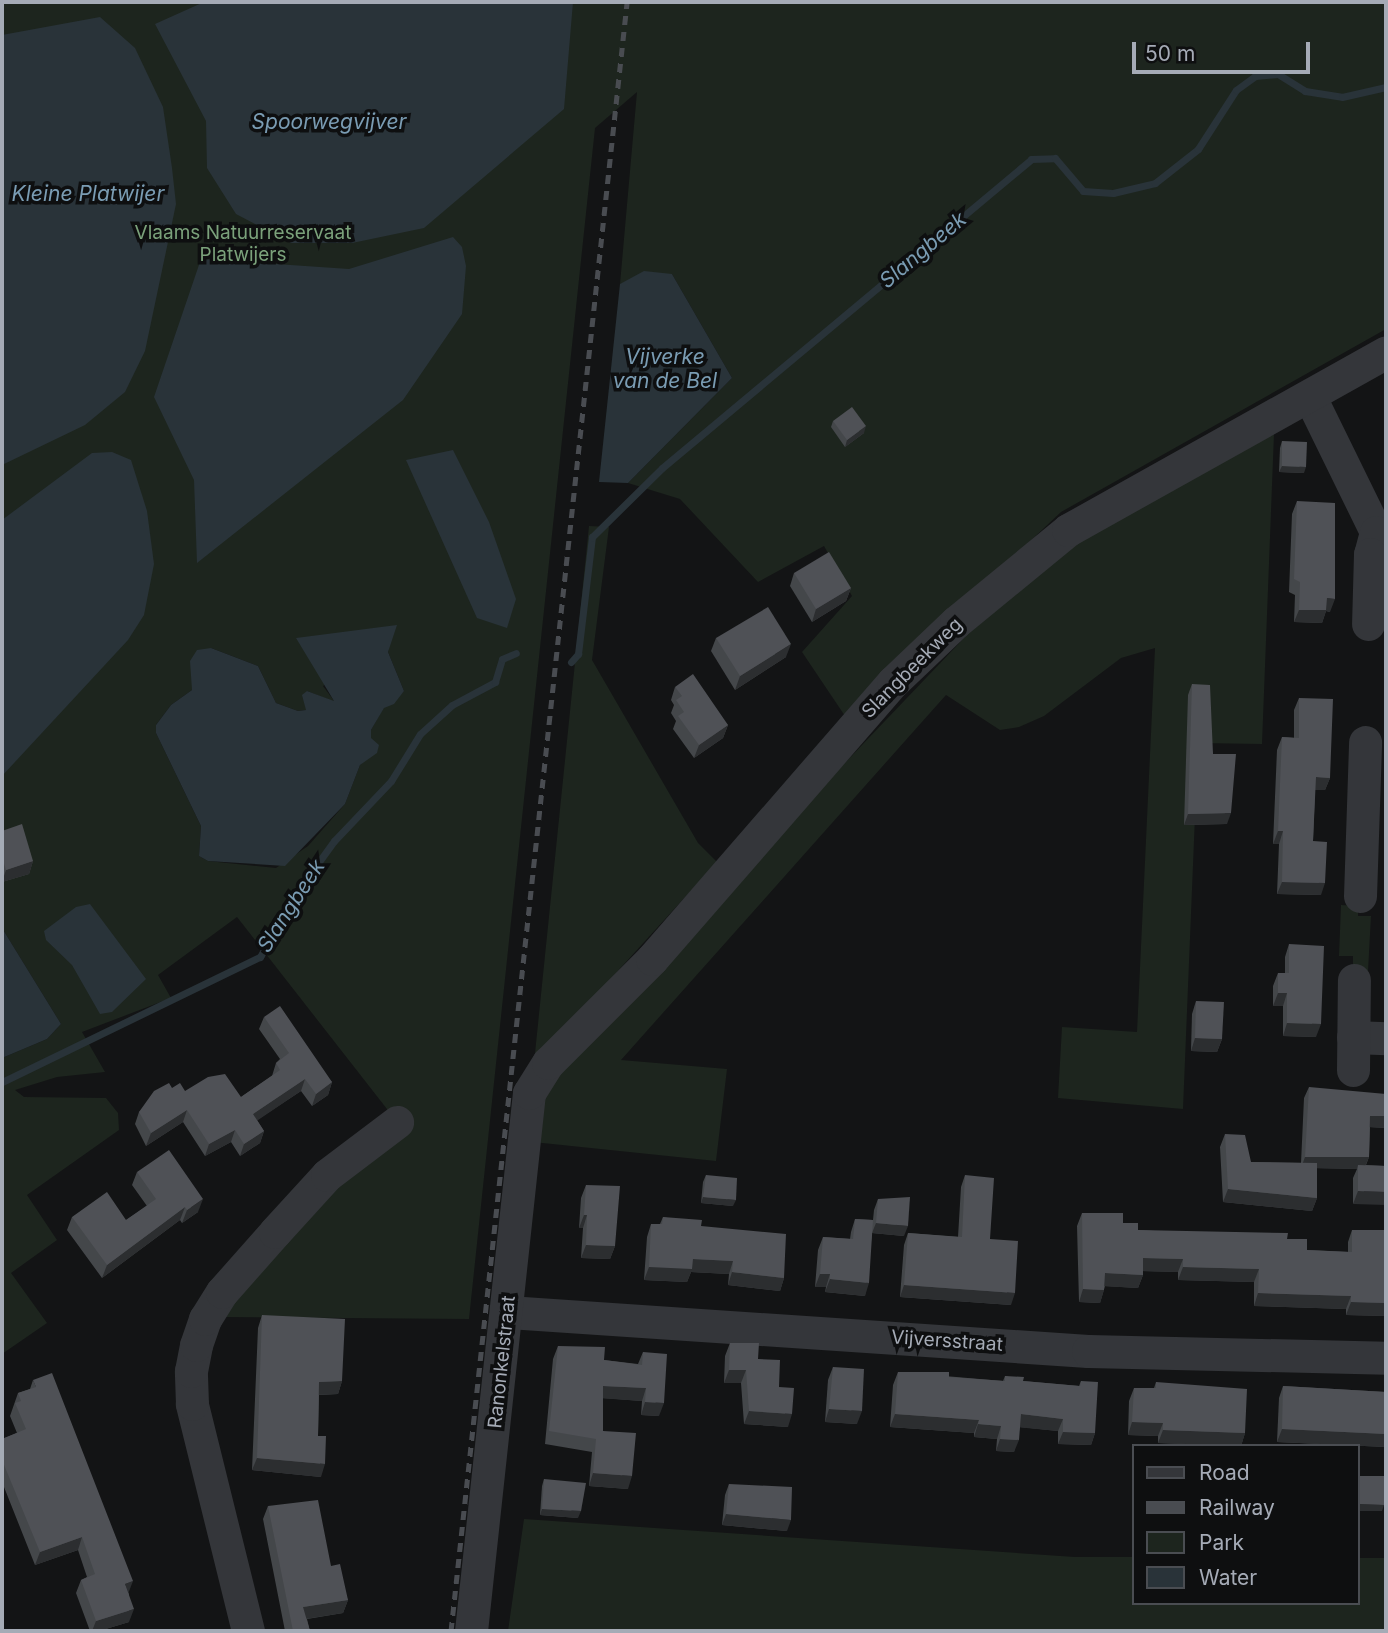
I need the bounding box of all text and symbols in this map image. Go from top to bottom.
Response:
scale bar [1136,28,1314,72]
text: 50 m [1145,41,1195,66]
water label: Spoorwegvijver [252,109,406,135]
water label: Kleine Platwijer [12,181,164,207]
water label: Slangbeek [875,207,971,293]
park label: Vlaams Natuurreservaat Platwijers [135,222,351,266]
water label: Vijverke van de Bel [613,344,717,394]
street label: Slangbeekweg [857,613,967,723]
water label: Slangbeek [252,855,330,957]
street label: Ranonkelstraat [484,1295,520,1429]
street label: Vijversstraat [890,1326,1004,1356]
legend [1132,1444,1360,1605]
text: Road [1199,1460,1250,1485]
text: Railway [1199,1495,1275,1520]
text: Park [1199,1530,1244,1555]
text: Water [1199,1565,1257,1590]

